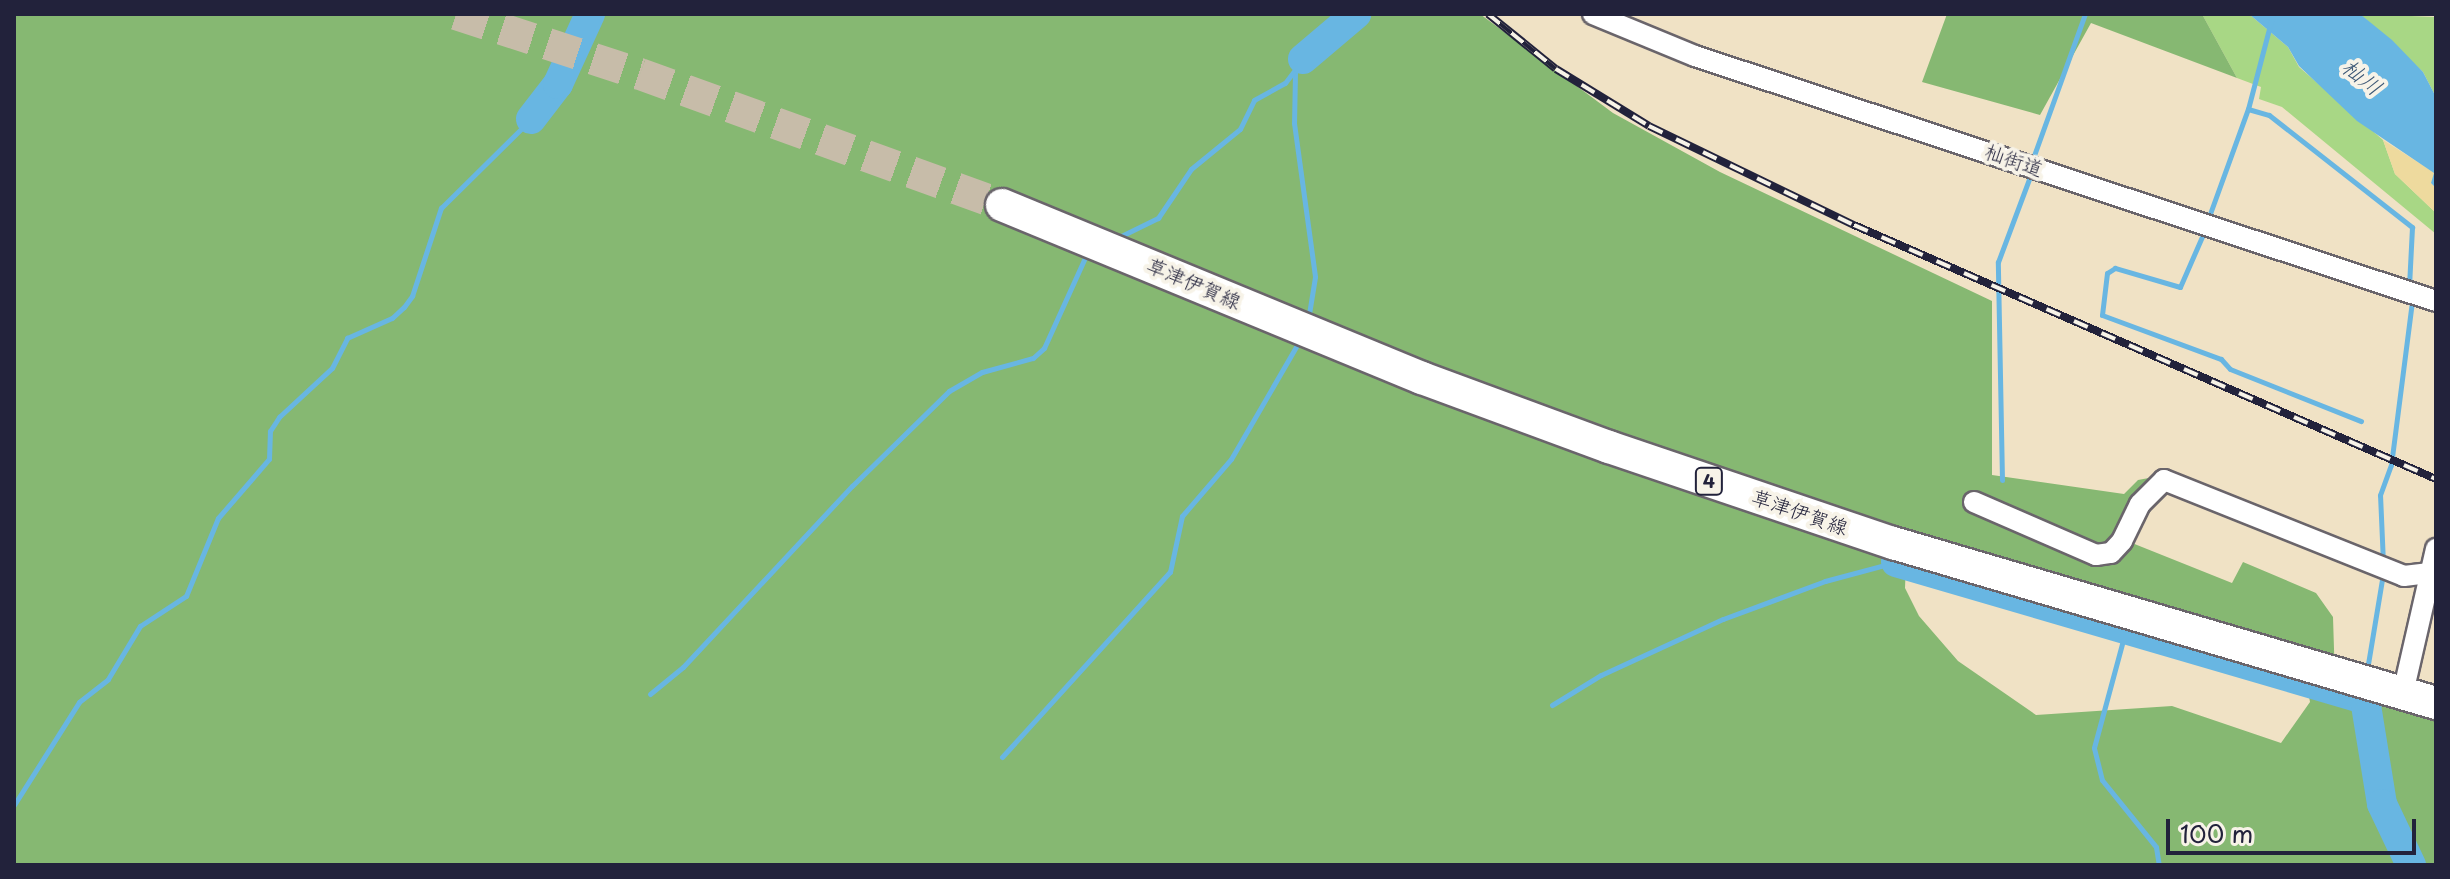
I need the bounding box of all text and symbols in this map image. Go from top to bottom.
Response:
water label: 杣川 [2338,52,2388,100]
street label: 杣街道 [1982,139,2046,181]
street label: 草津伊賀線 [1143,252,1245,314]
road number: 4 [1693,467,1725,495]
street label: 草津伊賀線 [1749,484,1851,540]
scale bar [2170,803,2420,853]
text: 100 m [2180,815,2253,851]

